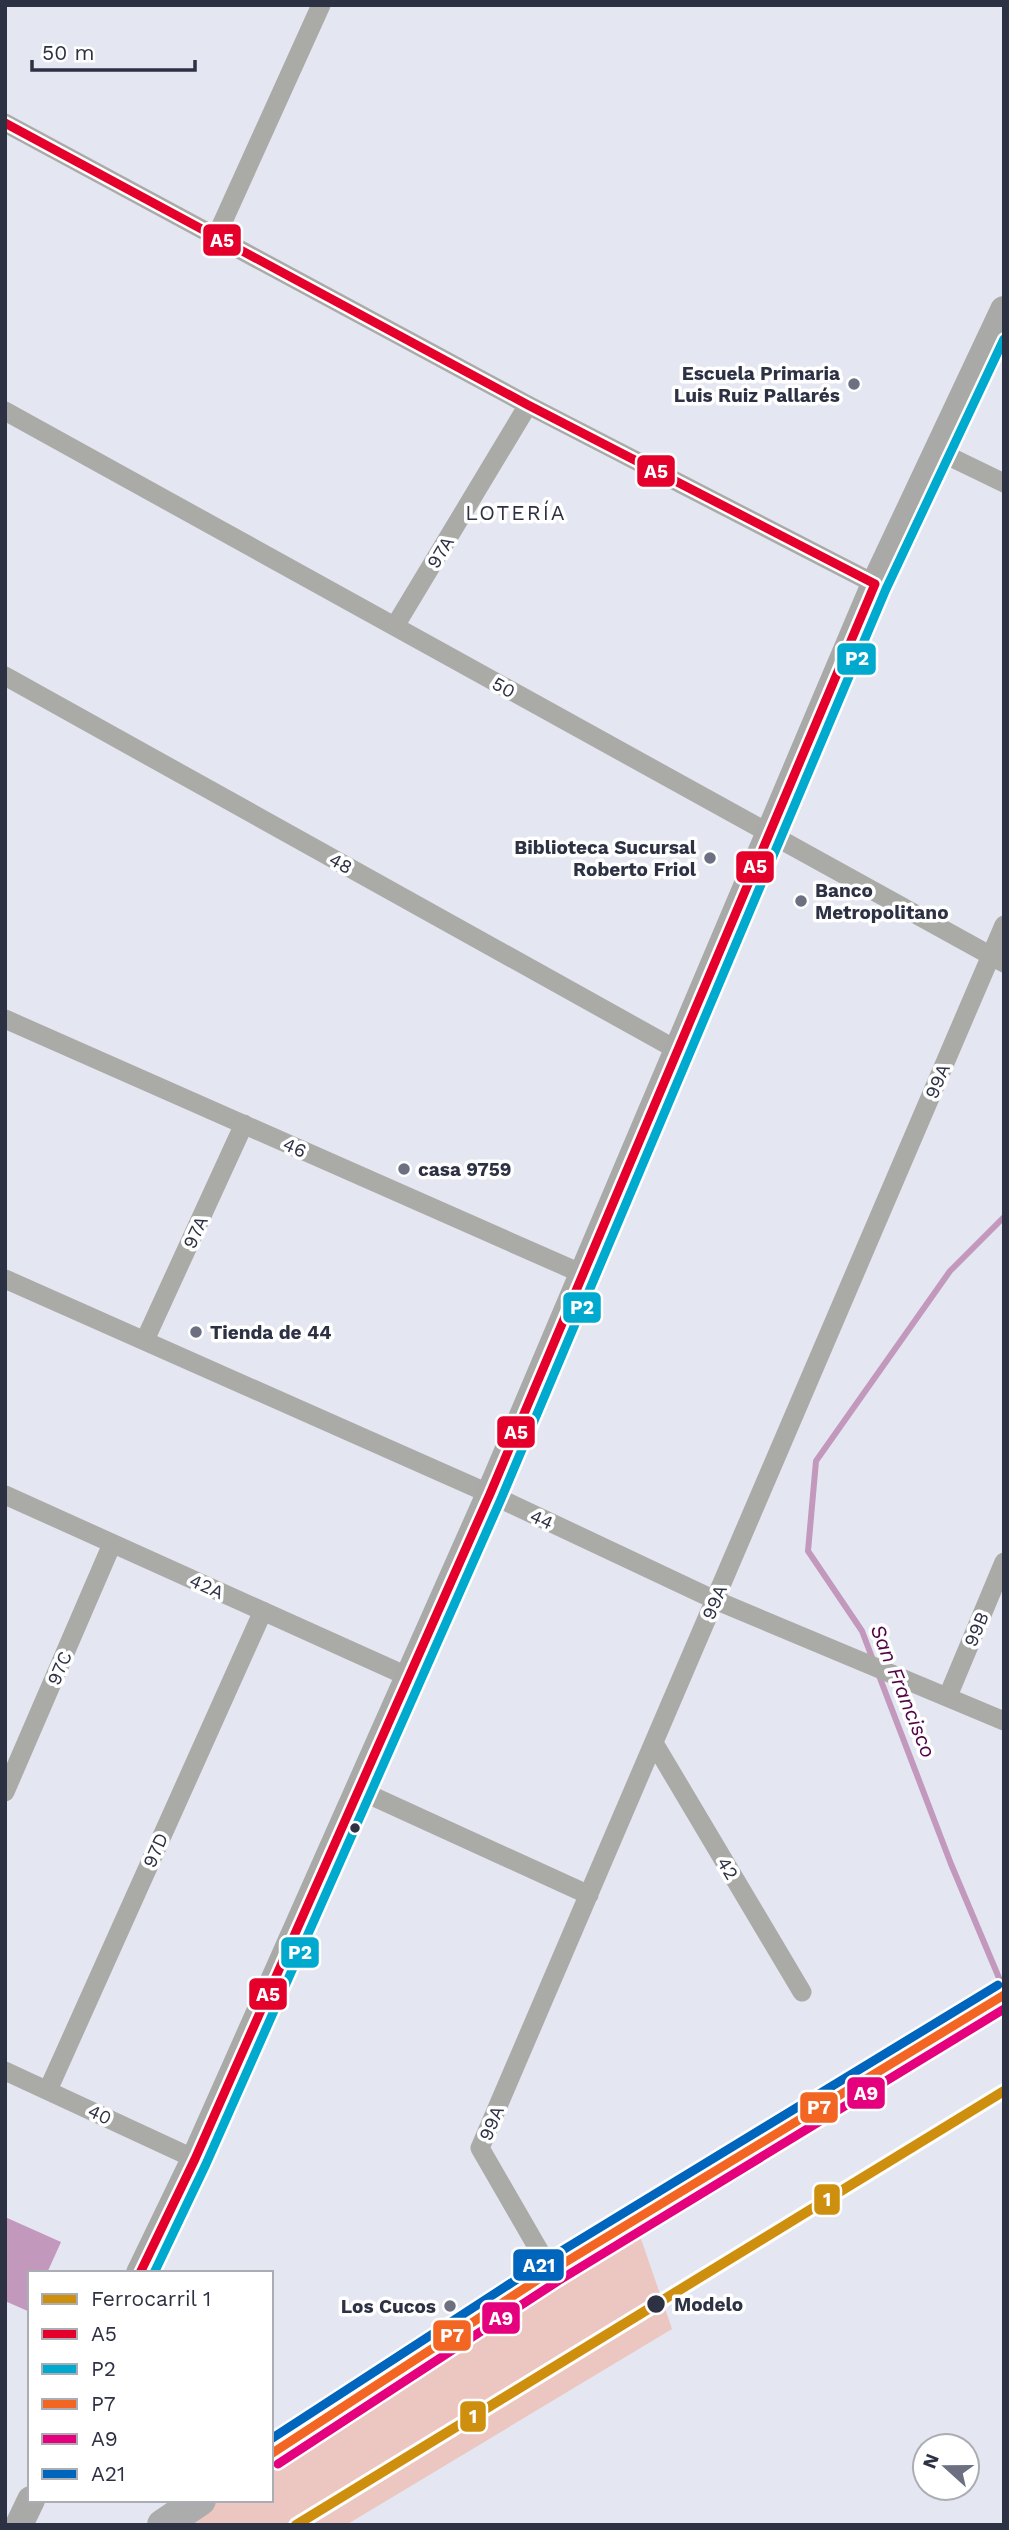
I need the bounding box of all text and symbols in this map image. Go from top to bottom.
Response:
scale bar [32,28,194,72]
text: 50 m [42,40,94,65]
line badge: A5 [202,223,242,257]
text: A5 [210,229,234,252]
place label: Escuela Primaria Luis Ruiz Pallarés [674,362,840,407]
marker: Escuela Primaria Luis Ruiz Pallarés [846,376,862,392]
line badge: A5 [636,454,676,488]
text: A5 [644,460,668,483]
district label: LOTERÍA [465,500,567,525]
street label: 97A [422,532,459,573]
line badge: P2 [836,642,877,676]
text: P2 [845,647,869,670]
street label: 50 [488,672,519,703]
place label: Biblioteca Sucursal Roberto Friol [514,836,697,881]
street label: 48 [325,848,357,879]
marker: Biblioteca Sucursal Roberto Friol [702,850,718,866]
line badge: A5 [735,850,775,884]
text: A5 [743,855,767,878]
place label: Banco Metropolitano [815,879,949,924]
marker: Banco Metropolitano [793,893,809,909]
street label: 99A [920,1060,955,1102]
street label: 46 [280,1132,310,1163]
place label: casa 9759 [418,1158,511,1181]
marker: casa 9759 [396,1161,412,1177]
street label: 97A [178,1212,213,1252]
line badge: P2 [562,1291,602,1324]
text: P2 [570,1296,594,1319]
place label: Tienda de 44 [210,1321,332,1344]
marker: Tienda de 44 [188,1324,204,1340]
line badge: A5 [496,1415,536,1449]
text: A5 [504,1421,528,1444]
street label: 44 [526,1504,557,1535]
street label: 42A [186,1569,228,1604]
street label: 99A [697,1581,732,1623]
street label: 99B [959,1608,994,1650]
water label: San Francisco [865,1620,942,1761]
street label: 97C [42,1648,77,1689]
unlabelled marker [348,1821,362,1835]
street label: 97D [138,1829,173,1871]
street label: 42 [712,1853,743,1884]
line badge: P2 [280,1936,320,1969]
text: P2 [288,1941,312,1964]
line badge: A5 [248,1977,288,2011]
text: A5 [256,1983,280,2006]
line badge: A9 [846,2076,886,2110]
text: A9 [854,2082,878,2105]
line badge: P7 [799,2091,839,2124]
text: P7 [807,2096,831,2119]
street label: 40 [84,2099,115,2130]
street label: 99A [474,2102,509,2144]
line badge: 1 [813,2183,841,2216]
text: 1 [823,2188,831,2211]
line badge: A21 [512,2248,565,2282]
text: A21 [523,2254,555,2277]
legend [28,2271,273,2502]
text: Ferrocarril 1 [91,2286,211,2311]
marker: Modelo [645,2293,667,2315]
place label: Modelo [674,2293,743,2316]
place label: Los Cucos [341,2295,436,2318]
marker: Los Cucos [442,2298,458,2314]
line badge: A9 [481,2301,521,2335]
text: A9 [489,2307,513,2330]
line badge: P7 [432,2319,472,2352]
text: A5 [91,2321,117,2346]
text: P7 [440,2324,464,2347]
text: P2 [91,2356,116,2381]
text: P7 [91,2391,116,2416]
line badge: 1 [459,2400,487,2433]
text: 1 [469,2405,477,2428]
text: A9 [91,2426,118,2451]
north arrow [911,2432,981,2502]
text: N [917,2450,944,2472]
text: A21 [91,2461,125,2486]

